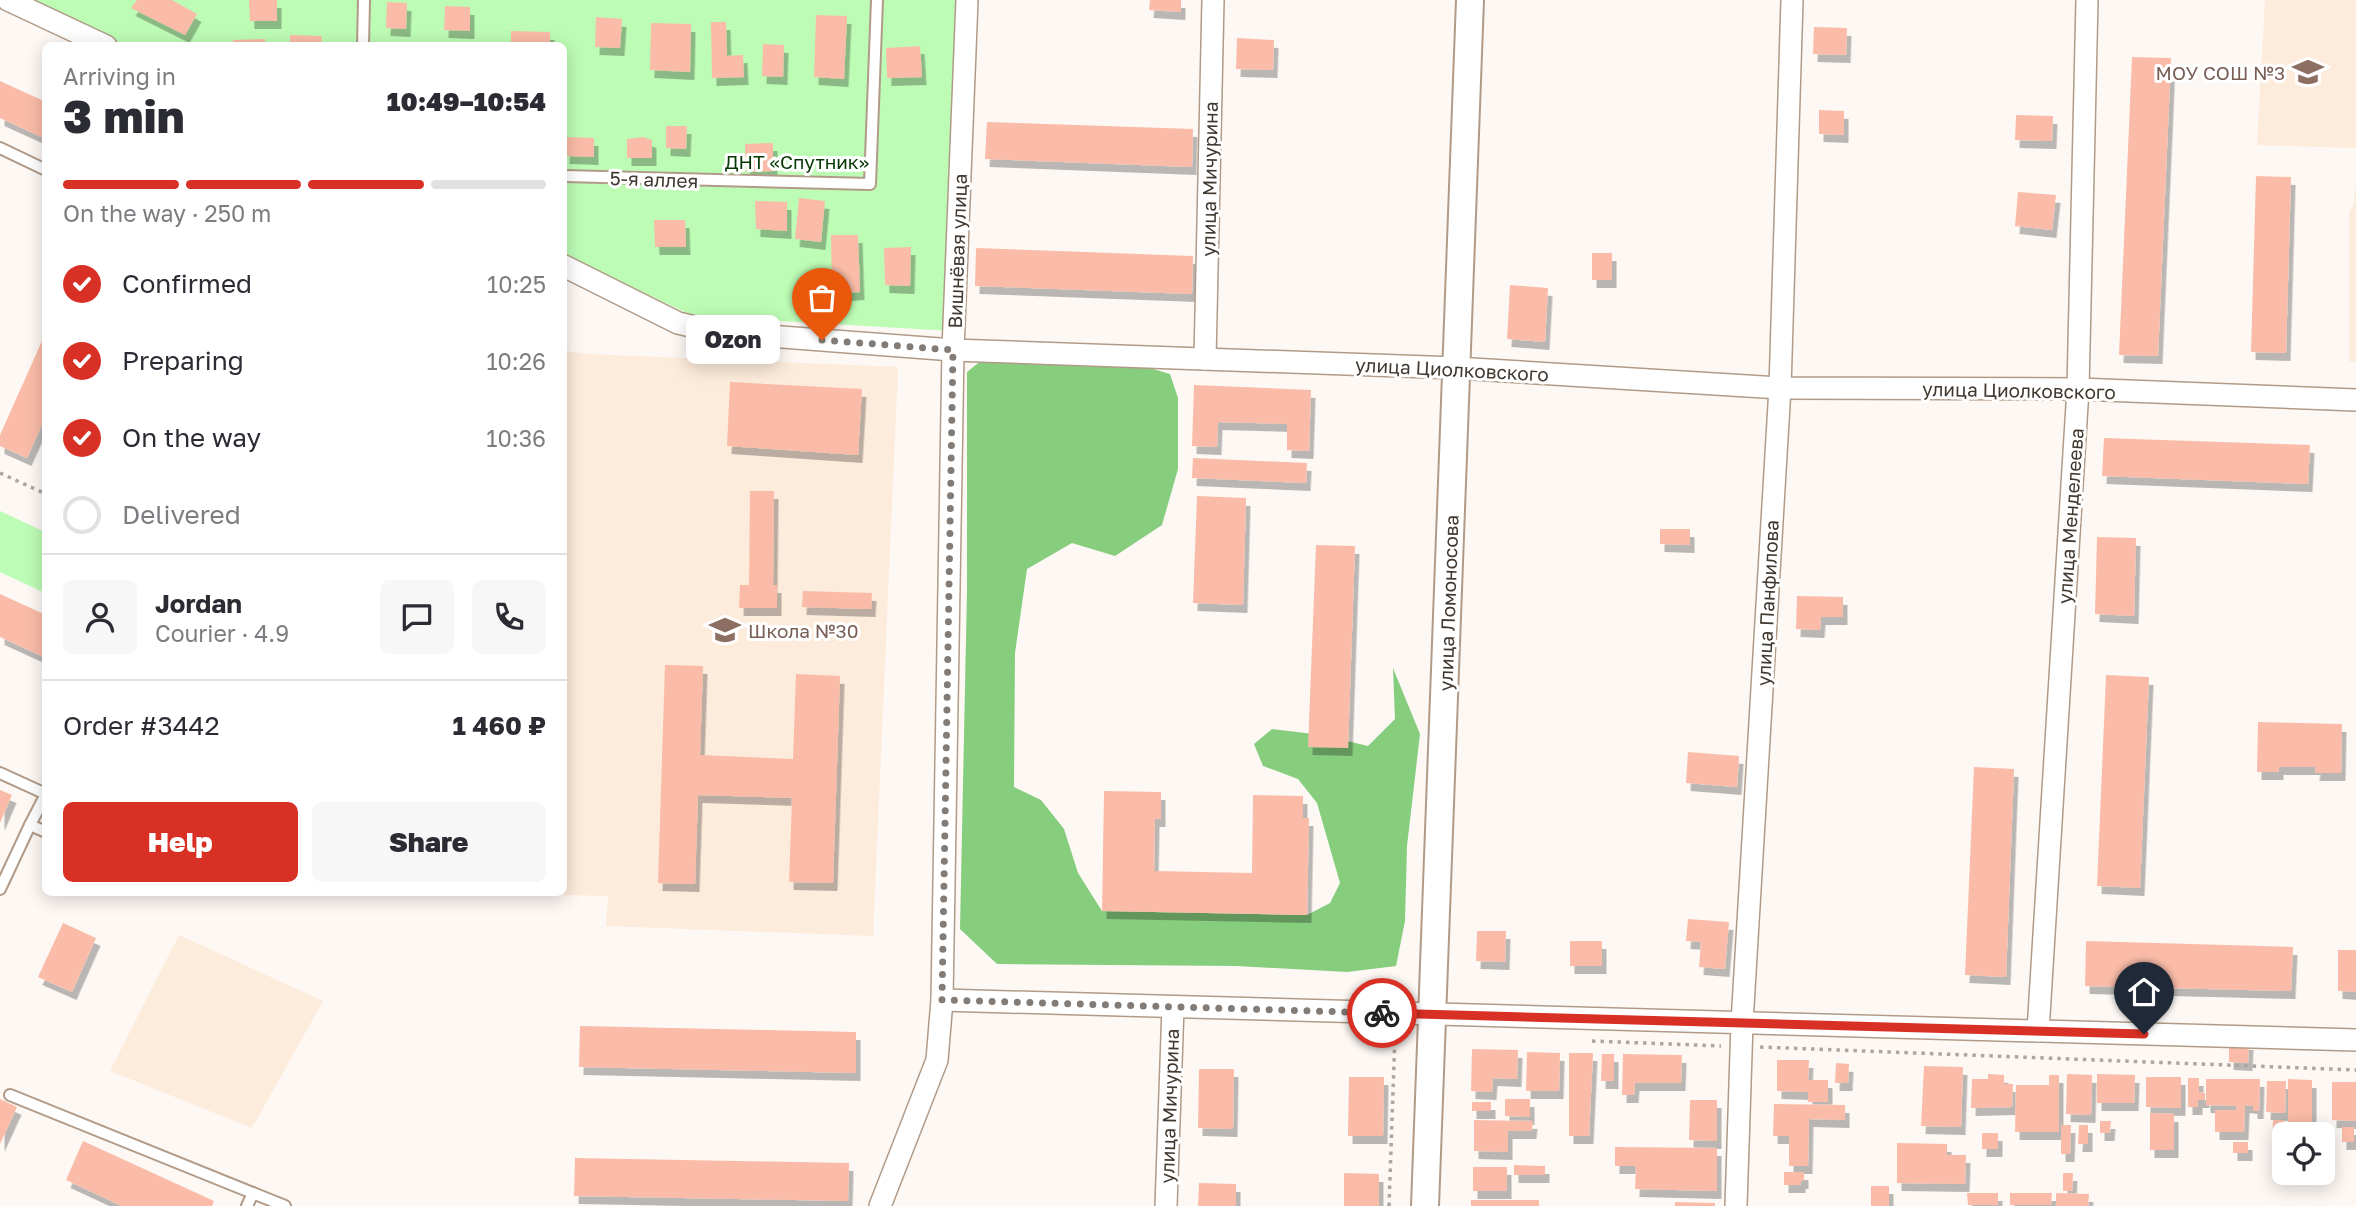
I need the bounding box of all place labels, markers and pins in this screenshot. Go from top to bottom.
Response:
school or university icon: МОУ СОШ №3 [2291,55,2325,89]
place label: МОУ СОШ №3 [2156,61,2285,84]
pin [792,268,852,340]
callout: Ozon [686,316,780,364]
school or university icon: Школа №30 [708,613,742,647]
place label: Школа №30 [748,619,859,642]
pin [2114,962,2174,1034]

